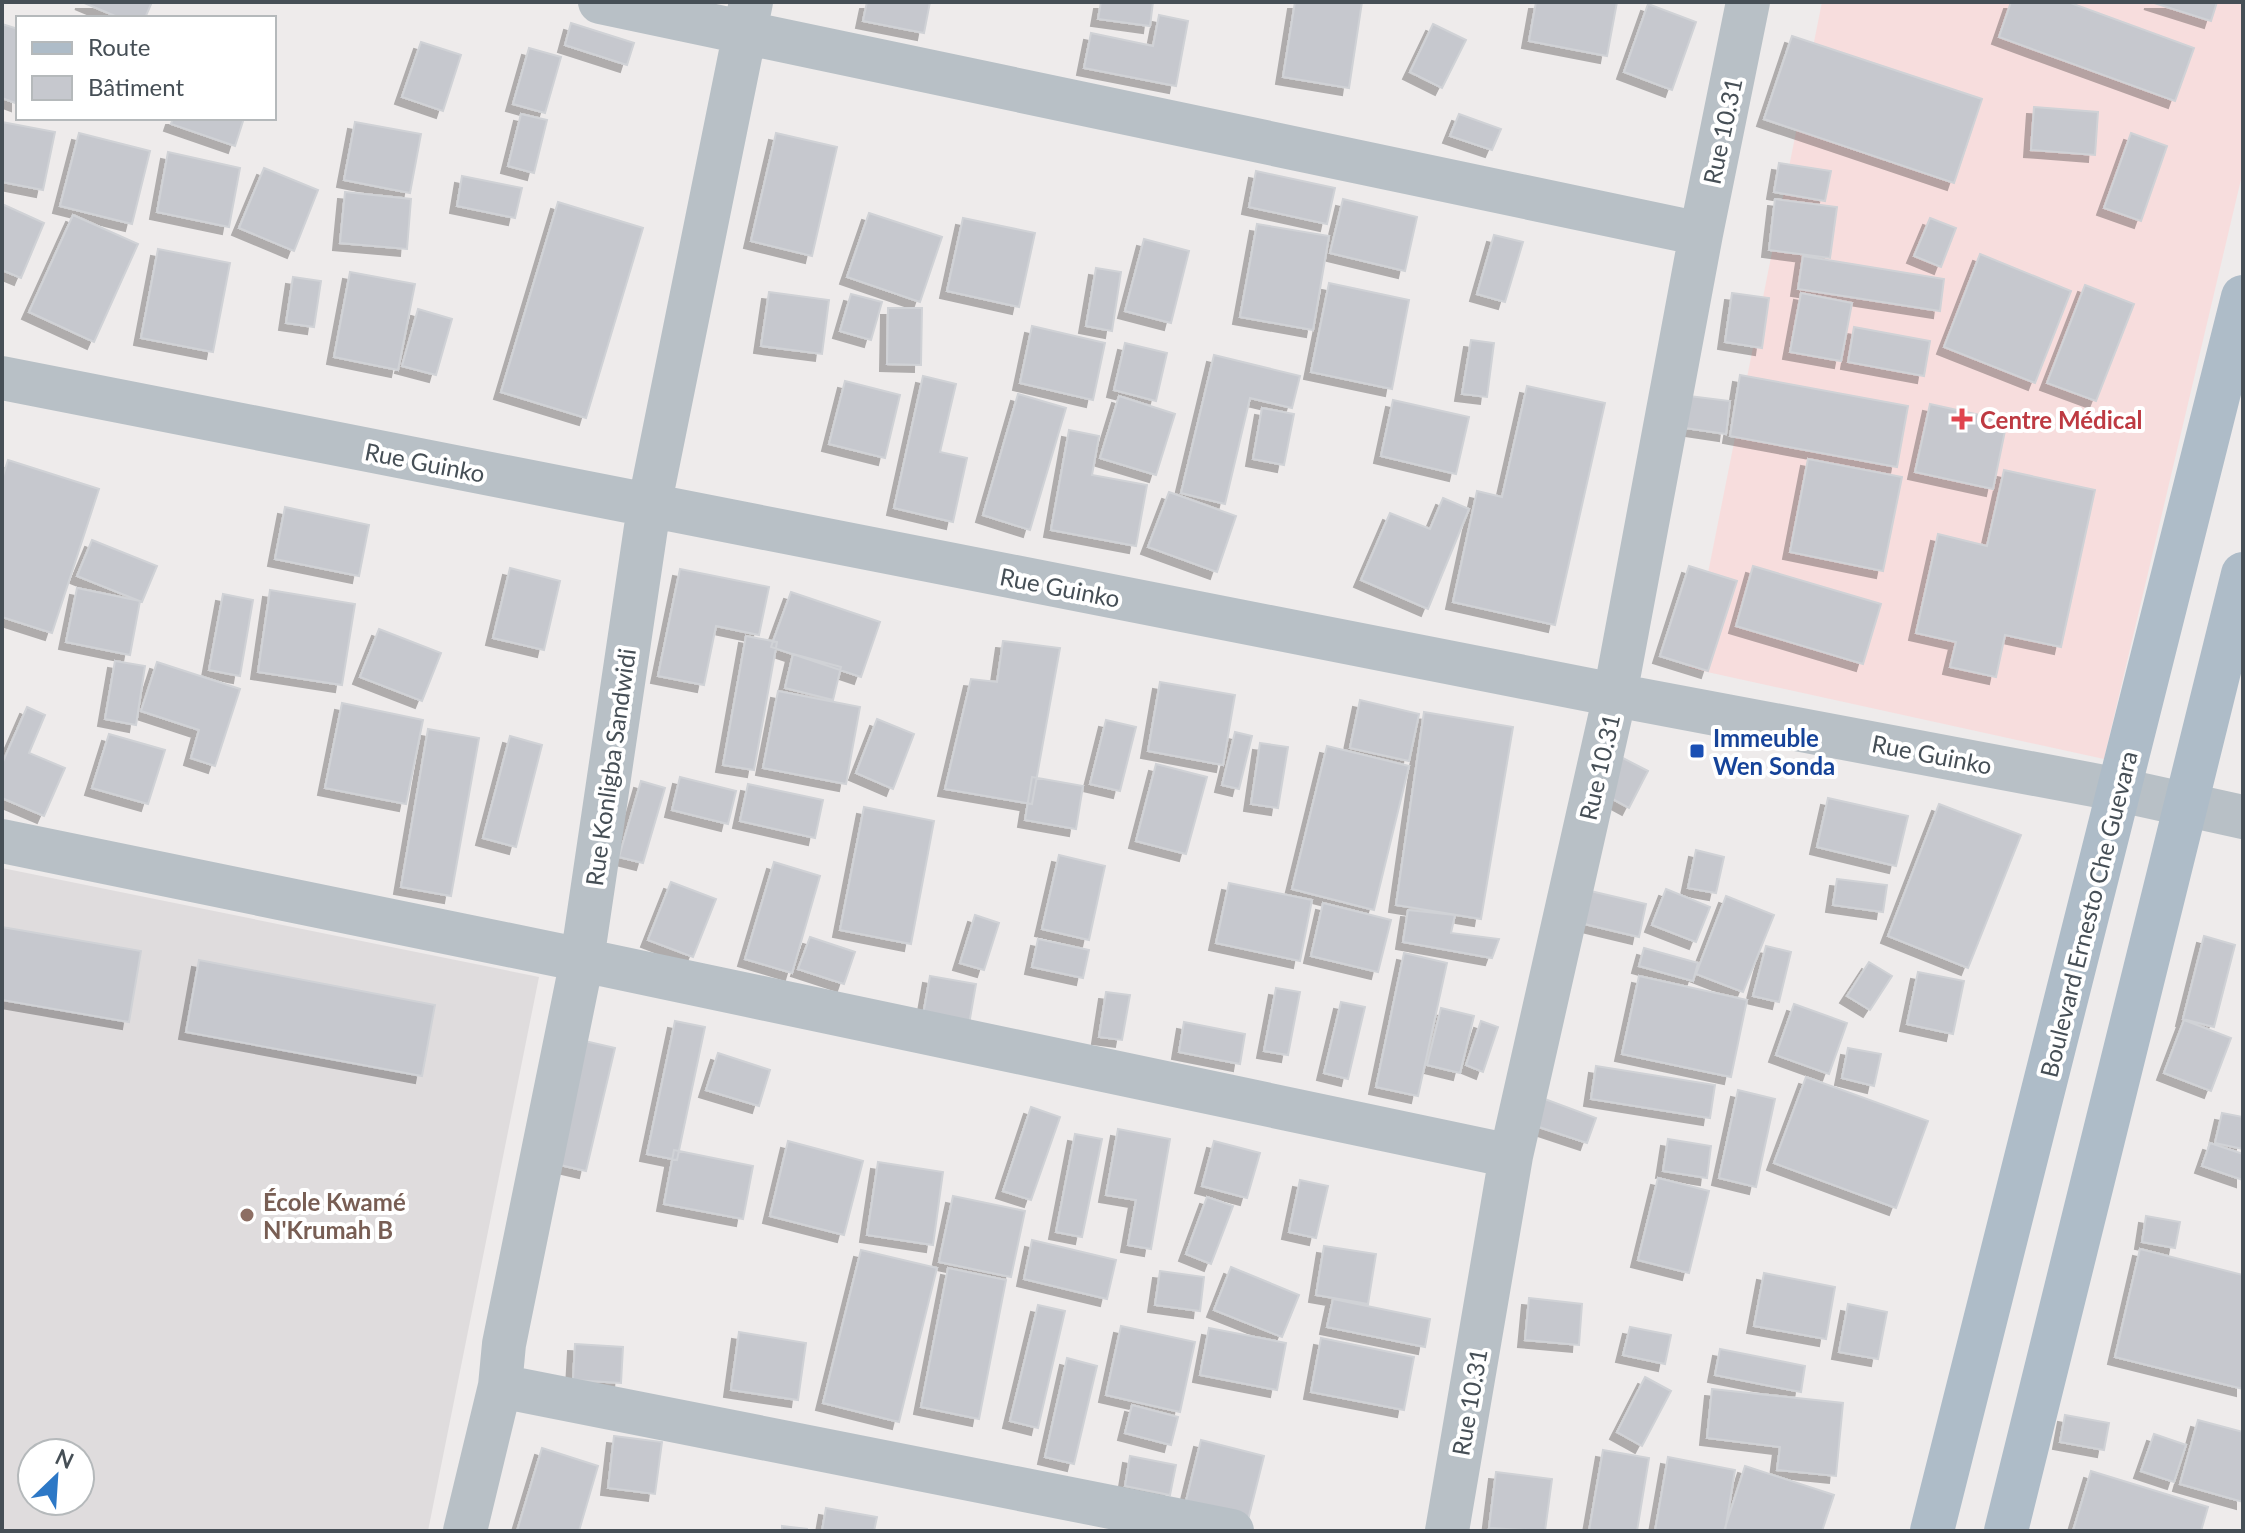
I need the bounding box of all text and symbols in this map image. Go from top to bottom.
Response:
legend [16,16,276,120]
text: Route [88,32,150,61]
text: Bâtiment [88,72,185,101]
street label: Rue 10.31 [1697,75,1747,187]
place label: Centre Médical [1980,405,2143,434]
marker: Centre Médical [1951,408,1973,430]
street label: Rue Guinko [362,436,488,488]
street label: Rue Guinko [997,561,1123,613]
street label: Rue Konligba Sandwidi [579,646,641,888]
street label: Rue 10.31 [1573,711,1625,823]
place label: Immeuble Wen Sonda [1713,723,1835,780]
street label: Rue Guinko [1869,728,1995,780]
marker: Immeuble Wen Sonda [1688,742,1706,760]
street label: Boulevard Ernesto Che Guevara [2033,748,2143,1080]
place label: École Kwamé N'Krumah B [263,1187,406,1244]
marker: École Kwamé N'Krumah B [238,1206,256,1224]
street label: Rue 10.31 [1445,1346,1493,1458]
north arrow [16,1437,96,1517]
text: N [51,1443,78,1474]

